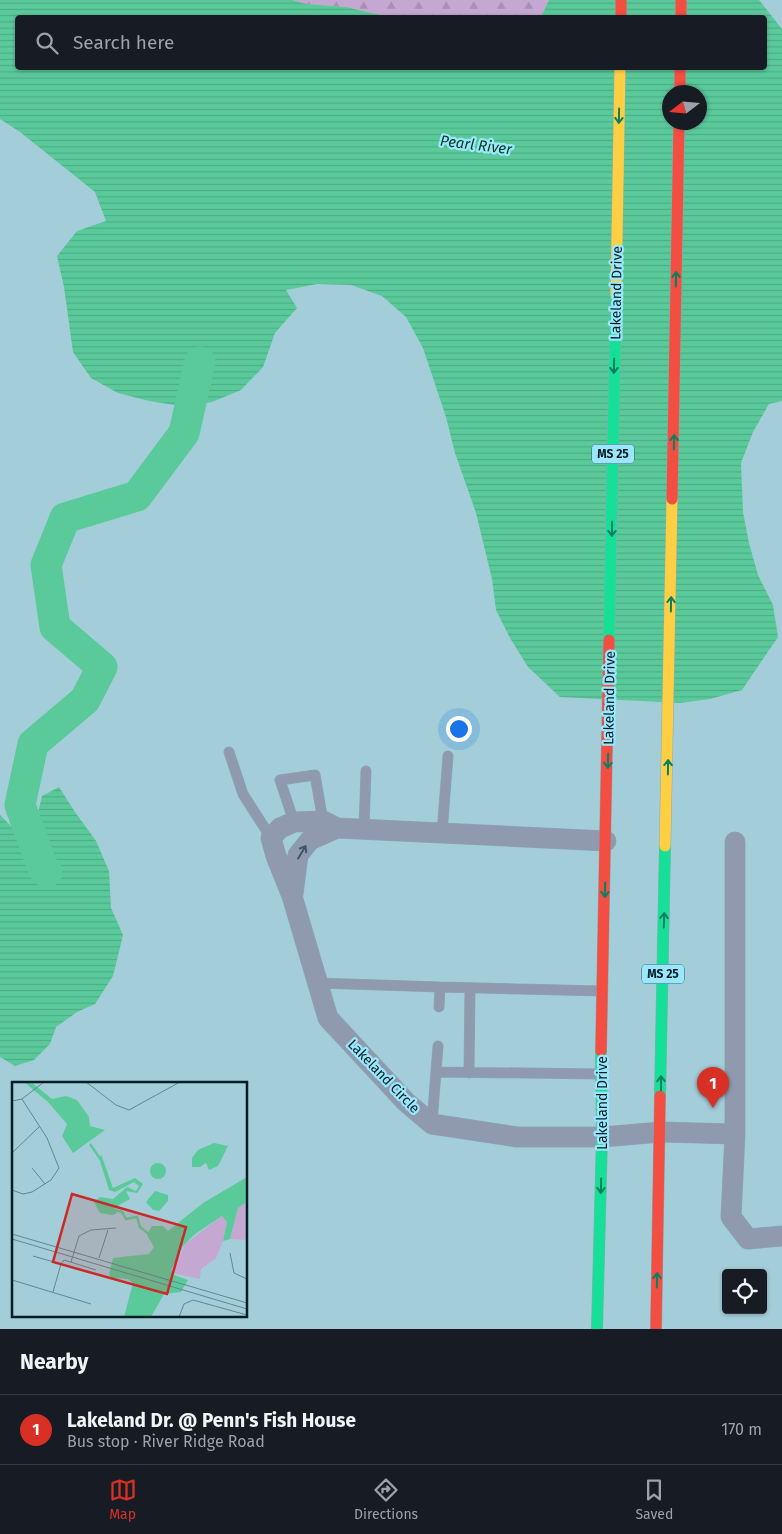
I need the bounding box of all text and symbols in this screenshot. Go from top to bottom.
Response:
search box [15,15,767,70]
icon: search [33,29,61,57]
text: Search here [73,31,174,54]
north arrow [662,85,707,130]
one-way arrow [614,108,624,124]
water label: Pearl River [439,132,514,158]
street label: Lakeland Drive [607,246,626,340]
one-way arrow [672,272,681,288]
one-way arrow [610,358,619,374]
one-way arrow [669,434,678,450]
road number: MS 25 [592,444,634,464]
one-way arrow [607,520,616,536]
one-way arrow [666,597,676,613]
street label: Lakeland Drive [600,651,619,745]
your location [446,716,472,742]
one-way arrow [603,753,612,769]
one-way arrow [663,759,673,776]
one-way arrow [297,846,307,860]
one-way arrow [600,882,610,898]
one-way arrow [659,913,669,929]
road number: MS 25 [642,964,684,984]
street label: Lakeland Circle [344,1036,423,1117]
street label: Lakeland Drive [594,1056,611,1150]
pin: 1 [697,1067,729,1108]
one-way arrow [656,1075,666,1092]
inset map [12,1082,248,1316]
one-way arrow [596,1178,606,1194]
map controls [722,1269,767,1314]
button: locate [722,1269,767,1314]
one-way arrow [653,1273,662,1289]
text: Nearby [20,1349,88,1375]
text: Lakeland Dr. @ Penn's Fish House [67,1409,356,1432]
text: 1 [32,1420,40,1439]
text: 170 m [721,1420,762,1439]
text: Bus stop · River Ridge Road [67,1432,265,1451]
tab: Map [109,1476,137,1523]
tab: Directions [354,1476,418,1523]
tab: Saved [635,1476,673,1523]

